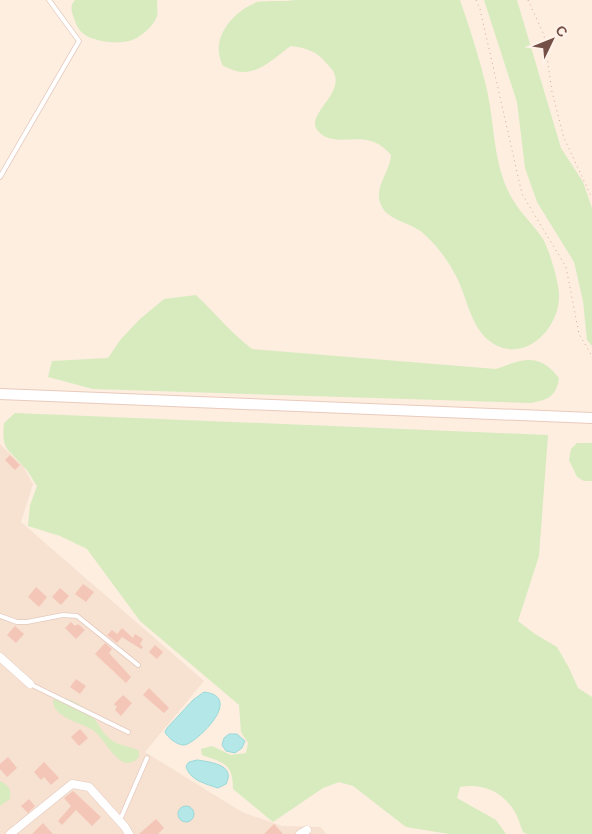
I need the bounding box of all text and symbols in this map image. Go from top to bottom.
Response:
north arrow [527,15,577,65]
text: С [552,22,571,40]

